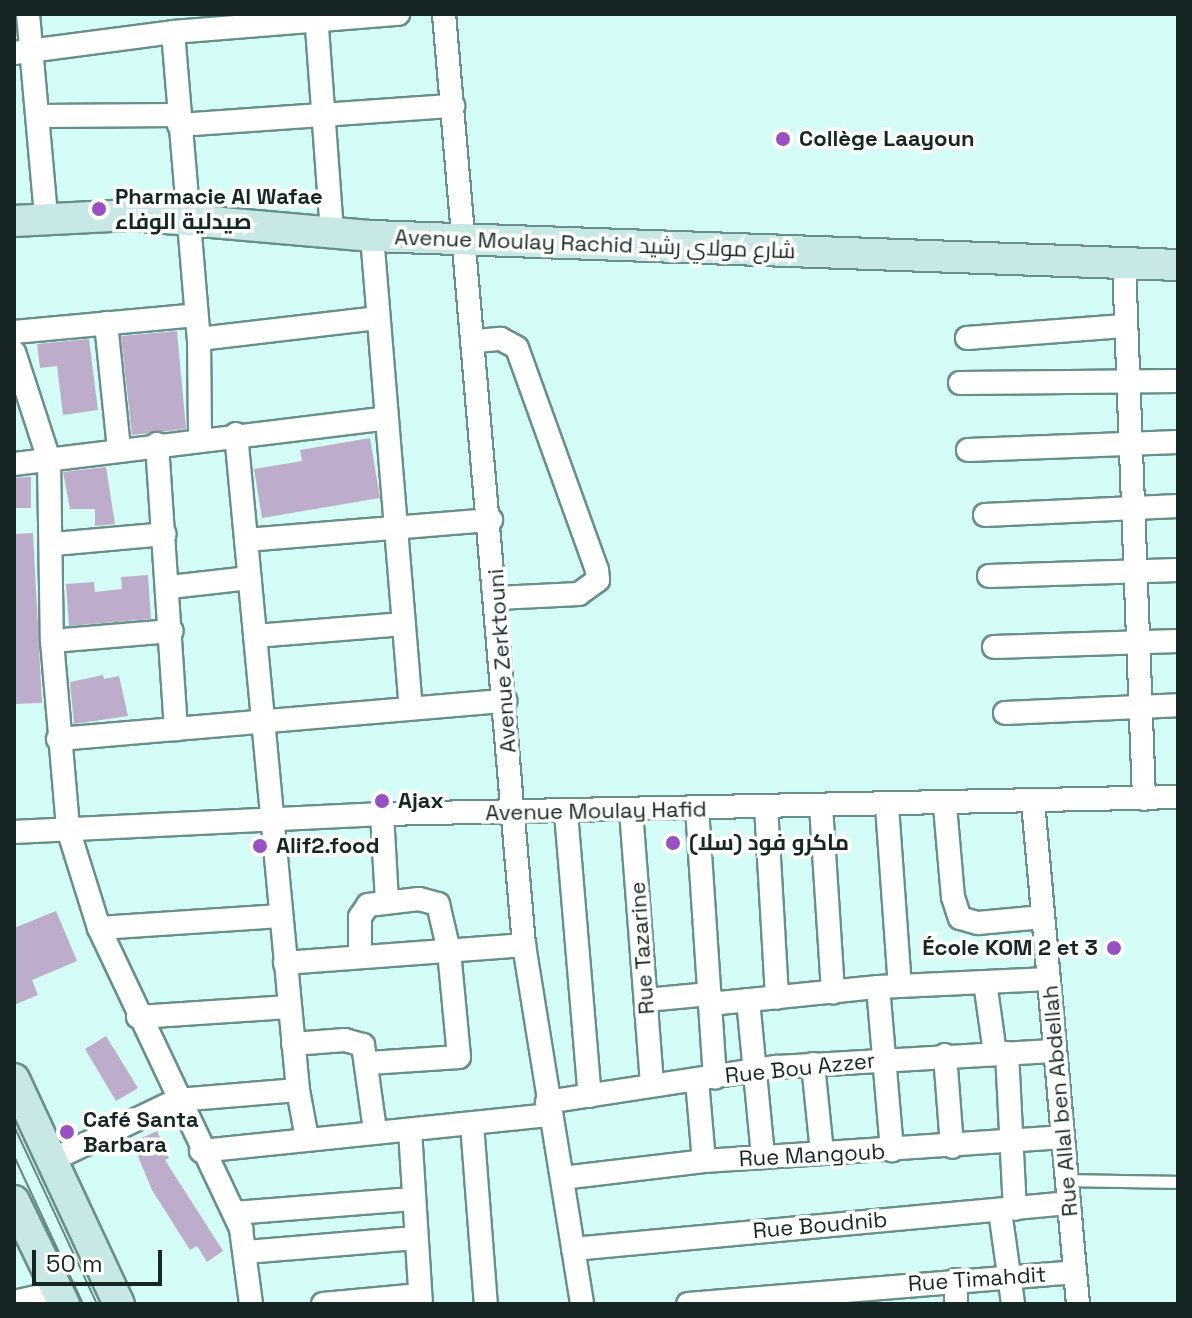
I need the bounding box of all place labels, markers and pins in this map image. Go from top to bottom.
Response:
place label: Collège Laayoun [799,126,975,152]
marker: Collège Laayoun [774,130,792,148]
place label: Pharmacie Al Wafae صيدلية الوفاء [115,183,323,234]
marker: Pharmacie Al Wafae صيدلية الوفاء [90,200,108,218]
place label: Ajax [398,788,444,814]
marker: Ajax [373,792,391,810]
place label: ماكرو فود (سلا) [689,830,849,856]
place label: Alif2.food [276,833,380,859]
marker: ماكرو فود (سلا) [664,834,682,852]
marker: Alif2.food [251,837,269,855]
place label: École KOM 2 et 3 [922,935,1098,961]
marker: École KOM 2 et 3 [1105,939,1123,957]
place label: Café Santa Barbara [83,1106,199,1158]
marker: Café Santa Barbara [58,1123,76,1141]

